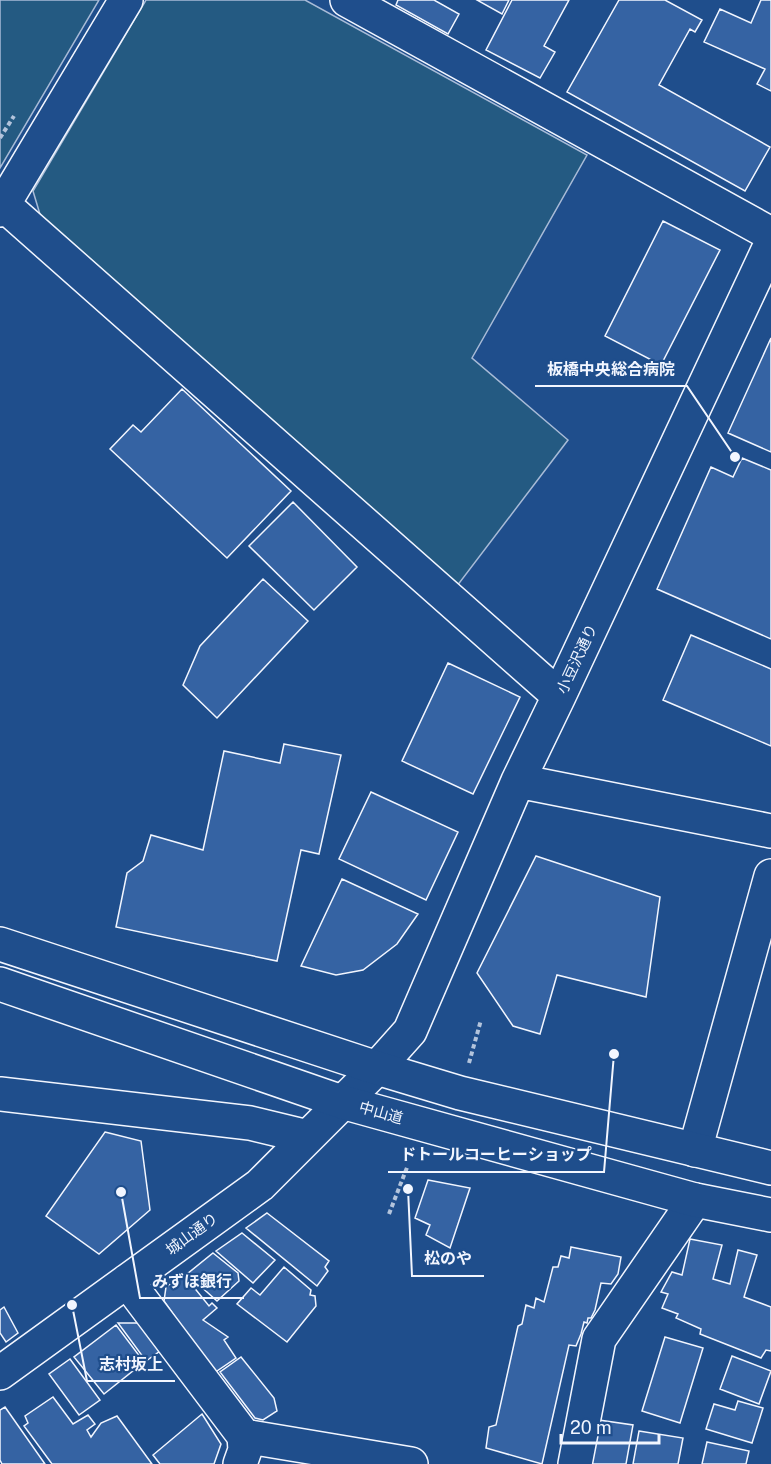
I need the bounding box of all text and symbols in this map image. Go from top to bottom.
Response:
callout: 板橋中央総合病院 [535,352,687,386]
text: 板橋中央総合病院 [547,360,675,379]
street label: 小豆沢通り [553,621,600,696]
street label: 中山道 [357,1098,405,1127]
callout: ドトールコーヒーショップ [388,1138,604,1172]
text: ドトールコーヒーショップ [400,1145,592,1164]
street label: 城山通り [162,1209,221,1258]
callout: 松のや [412,1242,484,1276]
text: 松のや [424,1249,472,1268]
callout: みずほ銀行 [140,1264,244,1298]
text: みずほ銀行 [152,1272,232,1291]
callout: 志村坂上 [87,1347,175,1381]
text: 志村坂上 [99,1355,163,1374]
scale bar [561,1407,658,1445]
text: 20 m [570,1417,612,1438]

